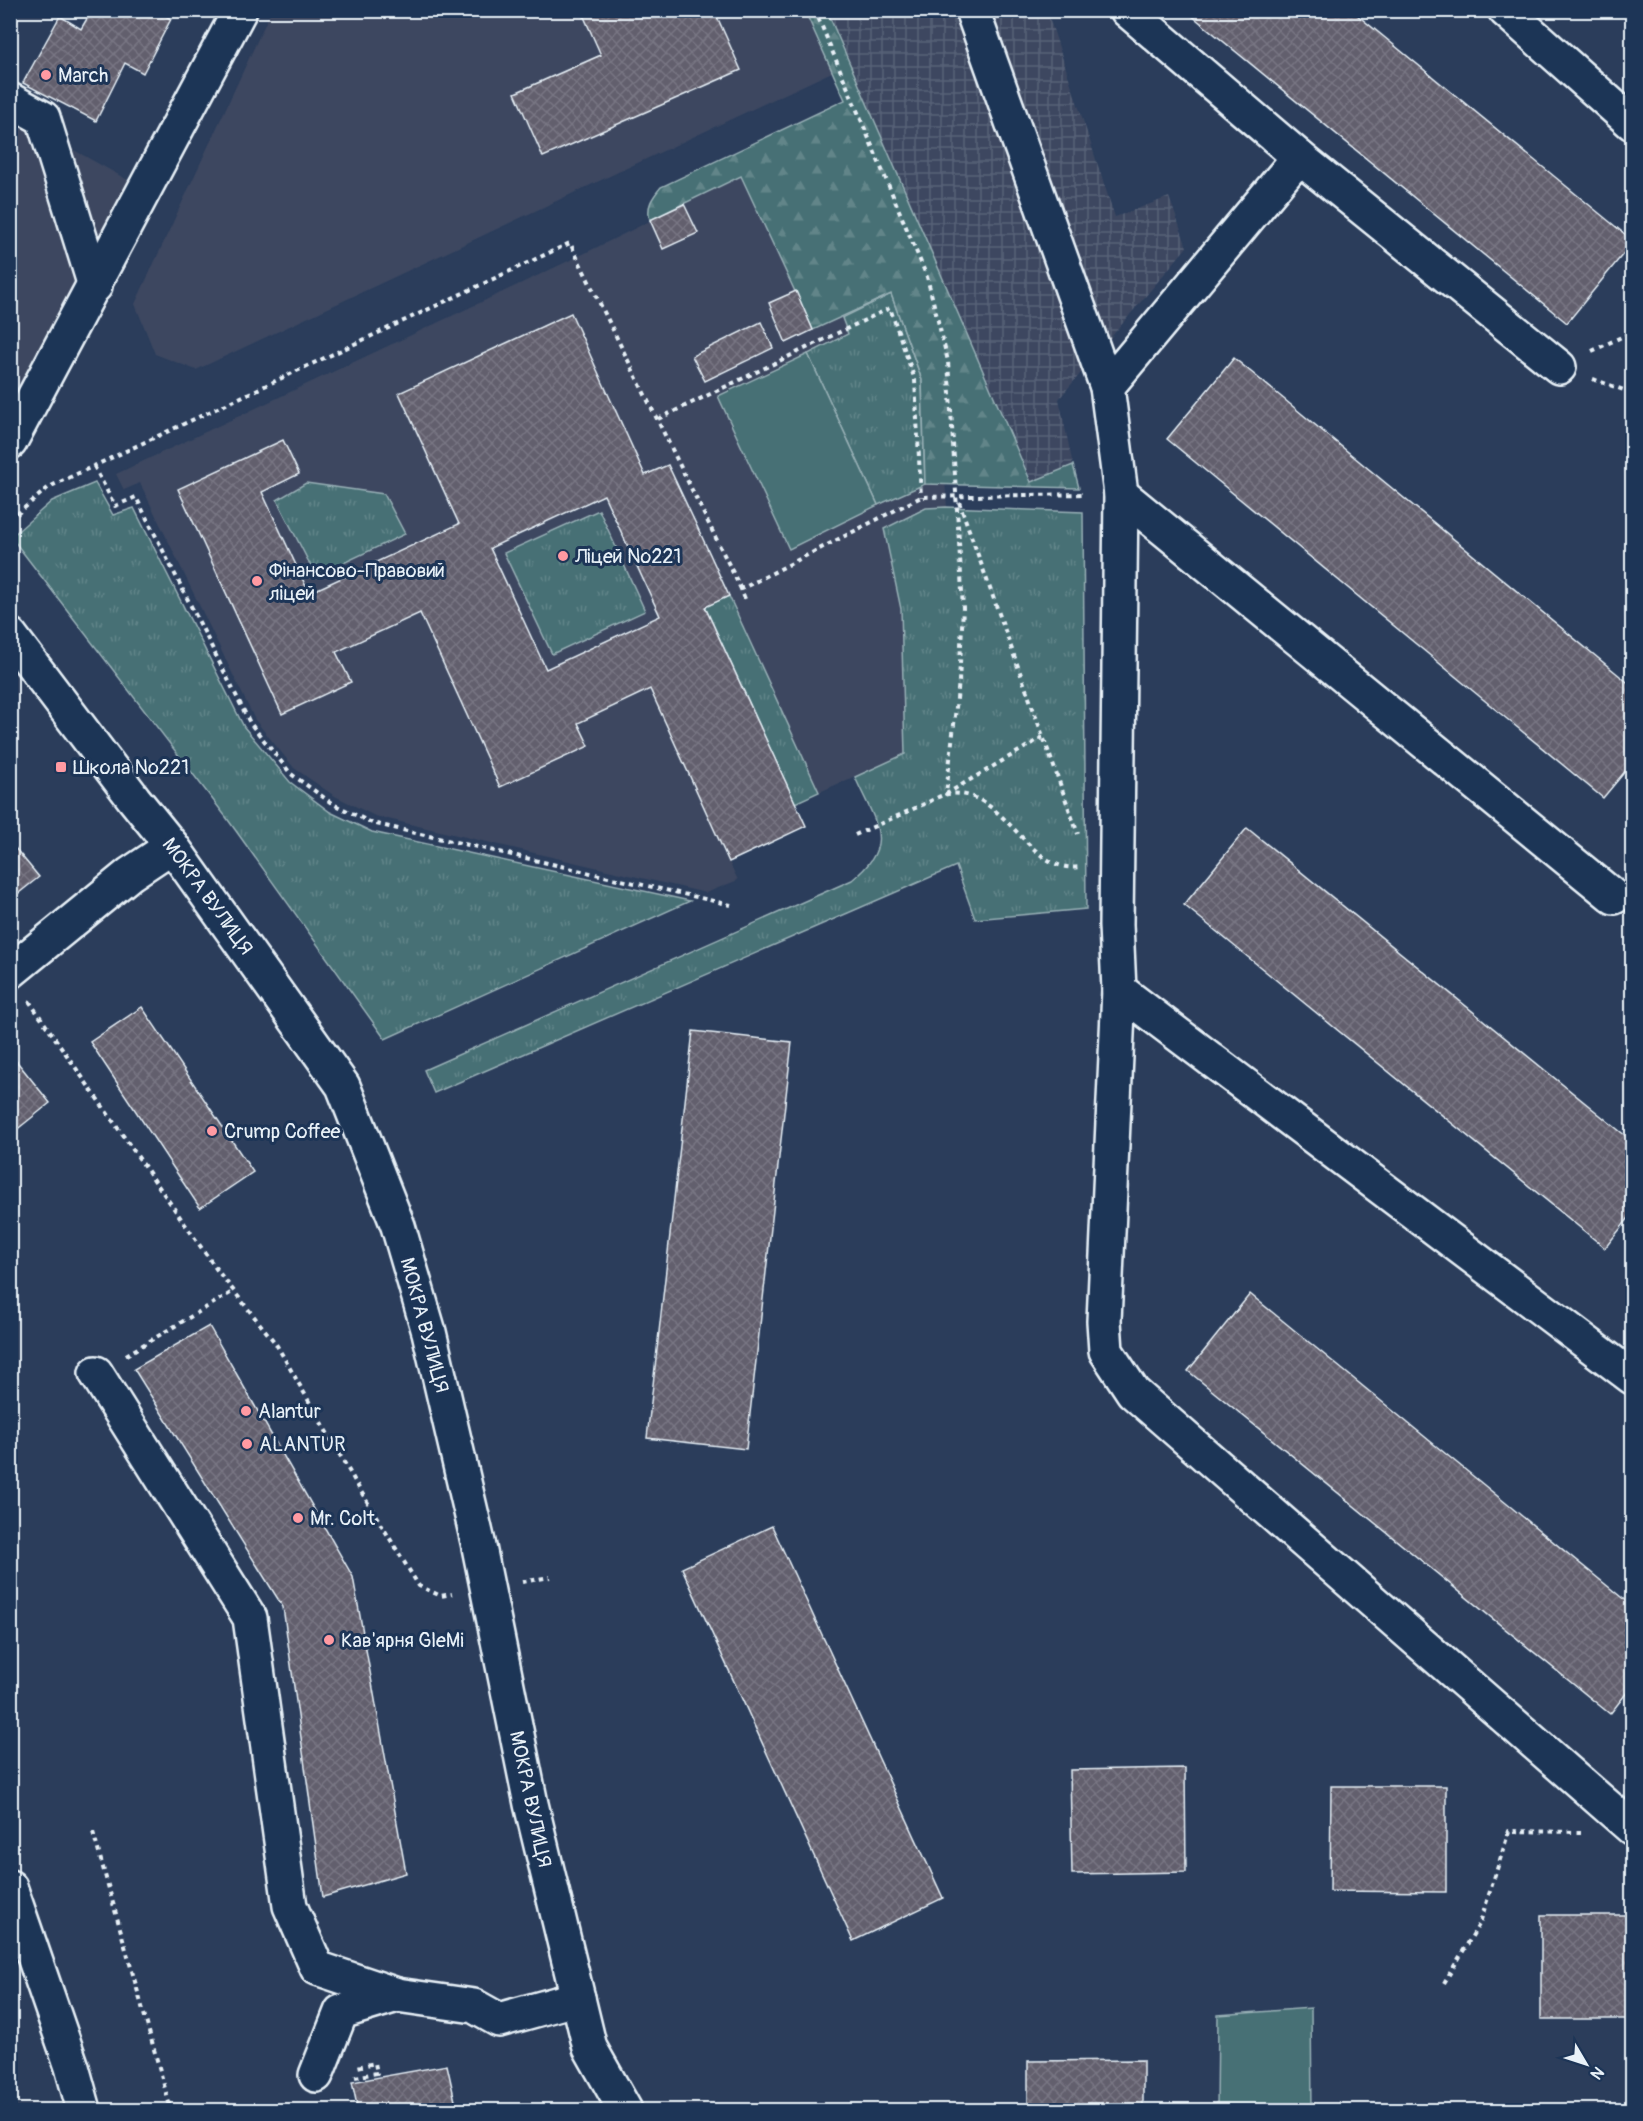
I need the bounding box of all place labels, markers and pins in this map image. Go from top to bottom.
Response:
place label: March [58,63,108,88]
marker: March [39,68,53,82]
place label: Ліцей №221 [574,544,681,569]
marker: Ліцей №221 [556,549,570,563]
place label: Фінансово-Правовий ліцей [269,558,445,606]
marker: Фінансово-Правовий ліцей [250,574,264,588]
place label: Школа №221 [73,755,189,780]
marker: Школа №221 [54,760,68,774]
place label: Crump Coffee [224,1119,340,1144]
marker: Crump Coffee [205,1124,219,1138]
place label: Alantur [258,1399,321,1424]
marker: Alantur [239,1404,253,1418]
place label: ALANTUR [259,1432,346,1457]
marker: ALANTUR [240,1437,254,1451]
place label: Mr. Colt [310,1506,376,1531]
marker: Mr. Colt [291,1511,305,1525]
place label: Кав'ярня GleMi [341,1628,464,1653]
marker: Кав'ярня GleMi [322,1633,336,1647]

